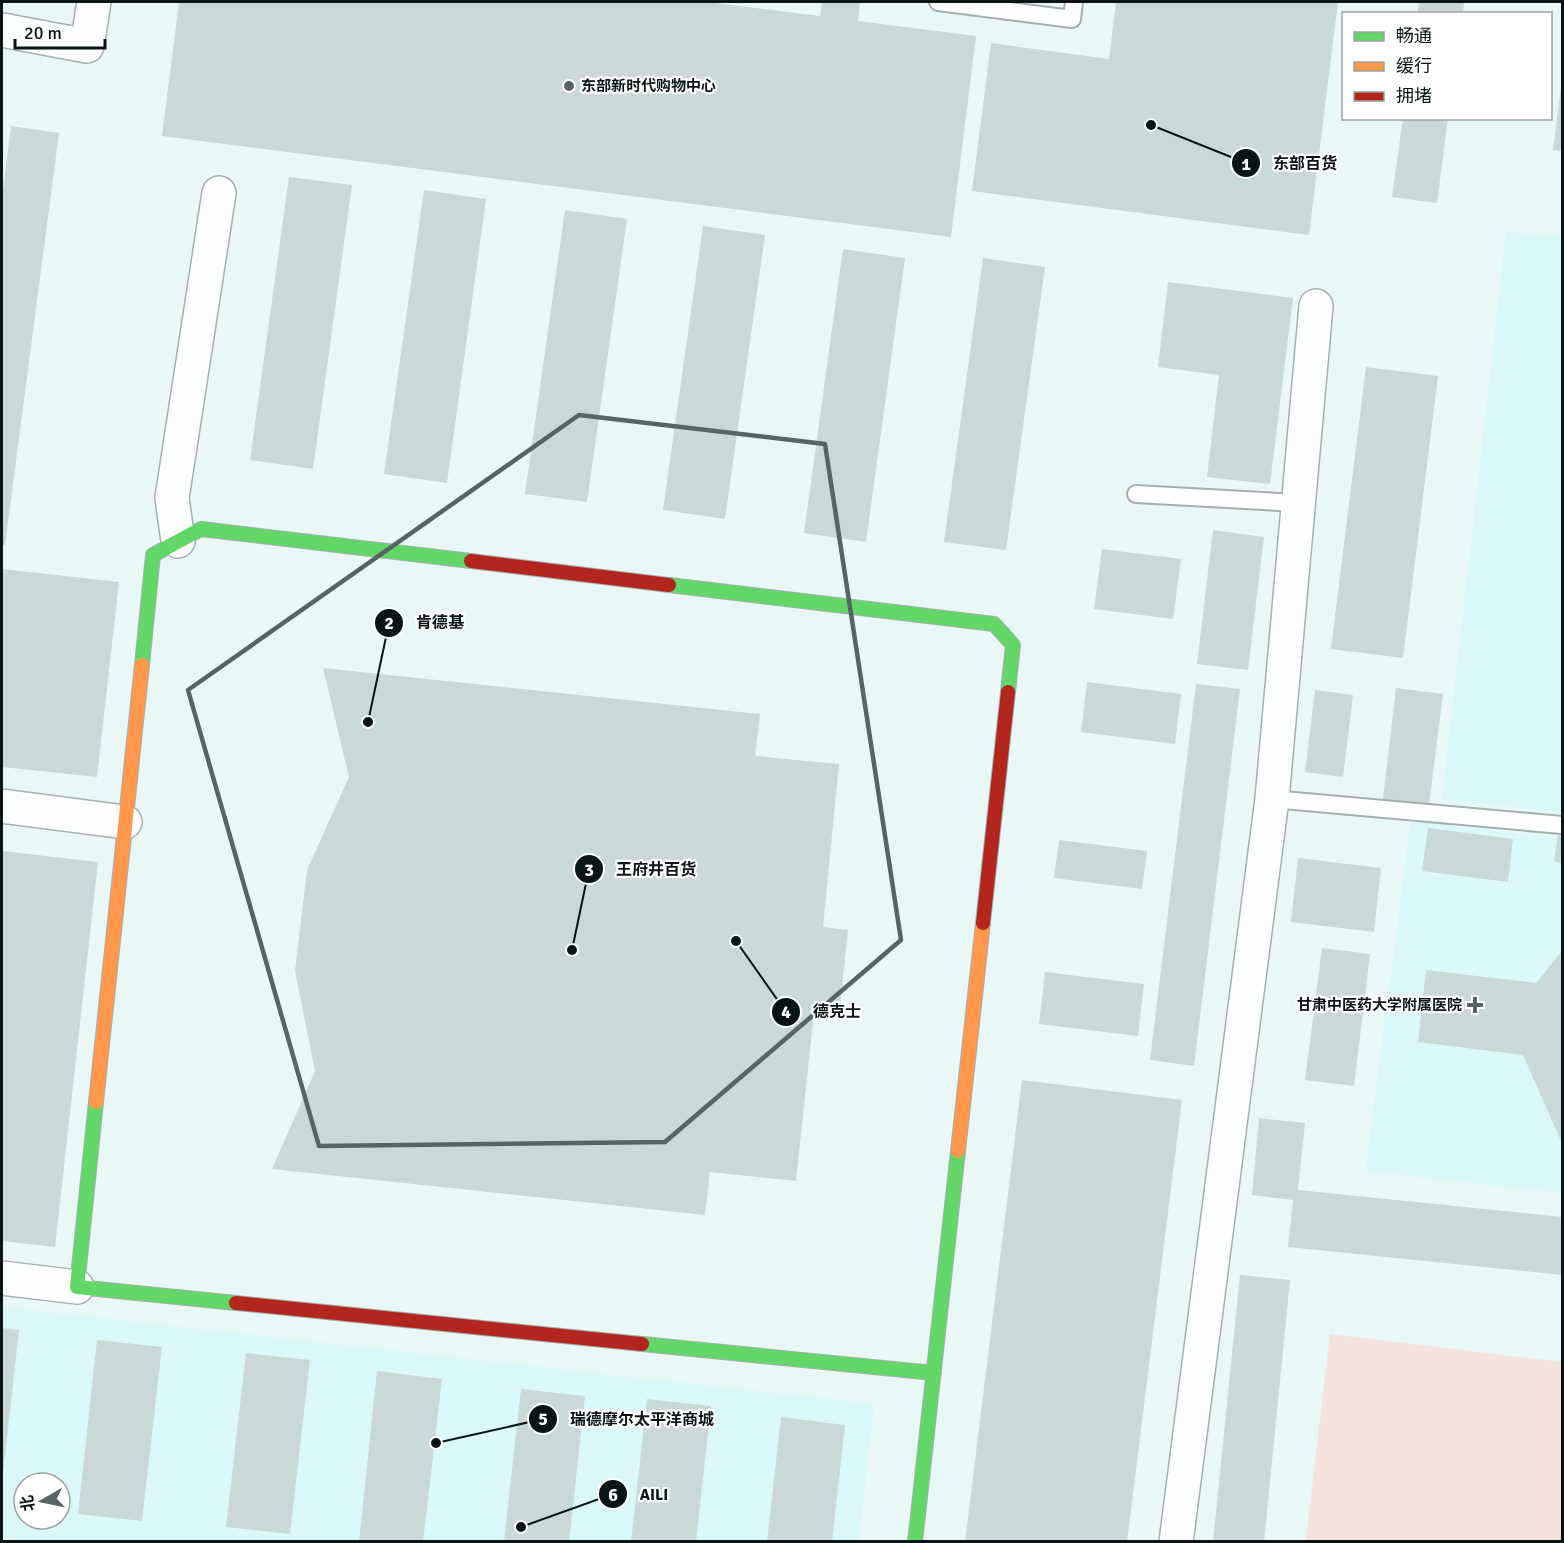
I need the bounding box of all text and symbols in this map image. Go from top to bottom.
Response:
scale bar [15,12,105,50]
legend [1342,12,1552,120]
text: 20 m [24,22,62,44]
text: 畅通 [1396,25,1432,47]
text: 缓行 [1396,55,1432,77]
place label: 东部新时代购物中心 [581,77,716,95]
marker: 东部新时代购物中心 [562,79,576,93]
text: 拥堵 [1396,85,1432,107]
callout: 东部百货 [1231,146,1349,180]
text: 1 [1241,153,1251,175]
text: 东部百货 [1273,154,1337,174]
callout: 肯德基 [374,606,476,640]
text: 2 [384,612,394,634]
text: 肯德基 [416,613,465,633]
callout: 王府井百货 [574,852,708,886]
text: 3 [584,859,594,881]
text: 王府井百货 [616,860,696,880]
callout: 德克士 [771,995,873,1029]
place label: 甘肃中医药大学附属医院 [1297,996,1462,1014]
marker: 甘肃中医药大学附属医院 [1466,996,1484,1014]
text: 4 [781,1001,791,1023]
text: 德克士 [813,1002,861,1022]
callout: 瑞德摩尔太平洋商城 [528,1402,726,1436]
text: 5 [538,1408,548,1430]
text: 瑞德摩尔太平洋商城 [570,1410,714,1430]
north arrow [12,1471,72,1531]
callout: AILI [598,1477,681,1511]
text: 6 [608,1484,618,1506]
text: AILI [640,1485,668,1505]
text: 北 [17,1494,39,1513]

